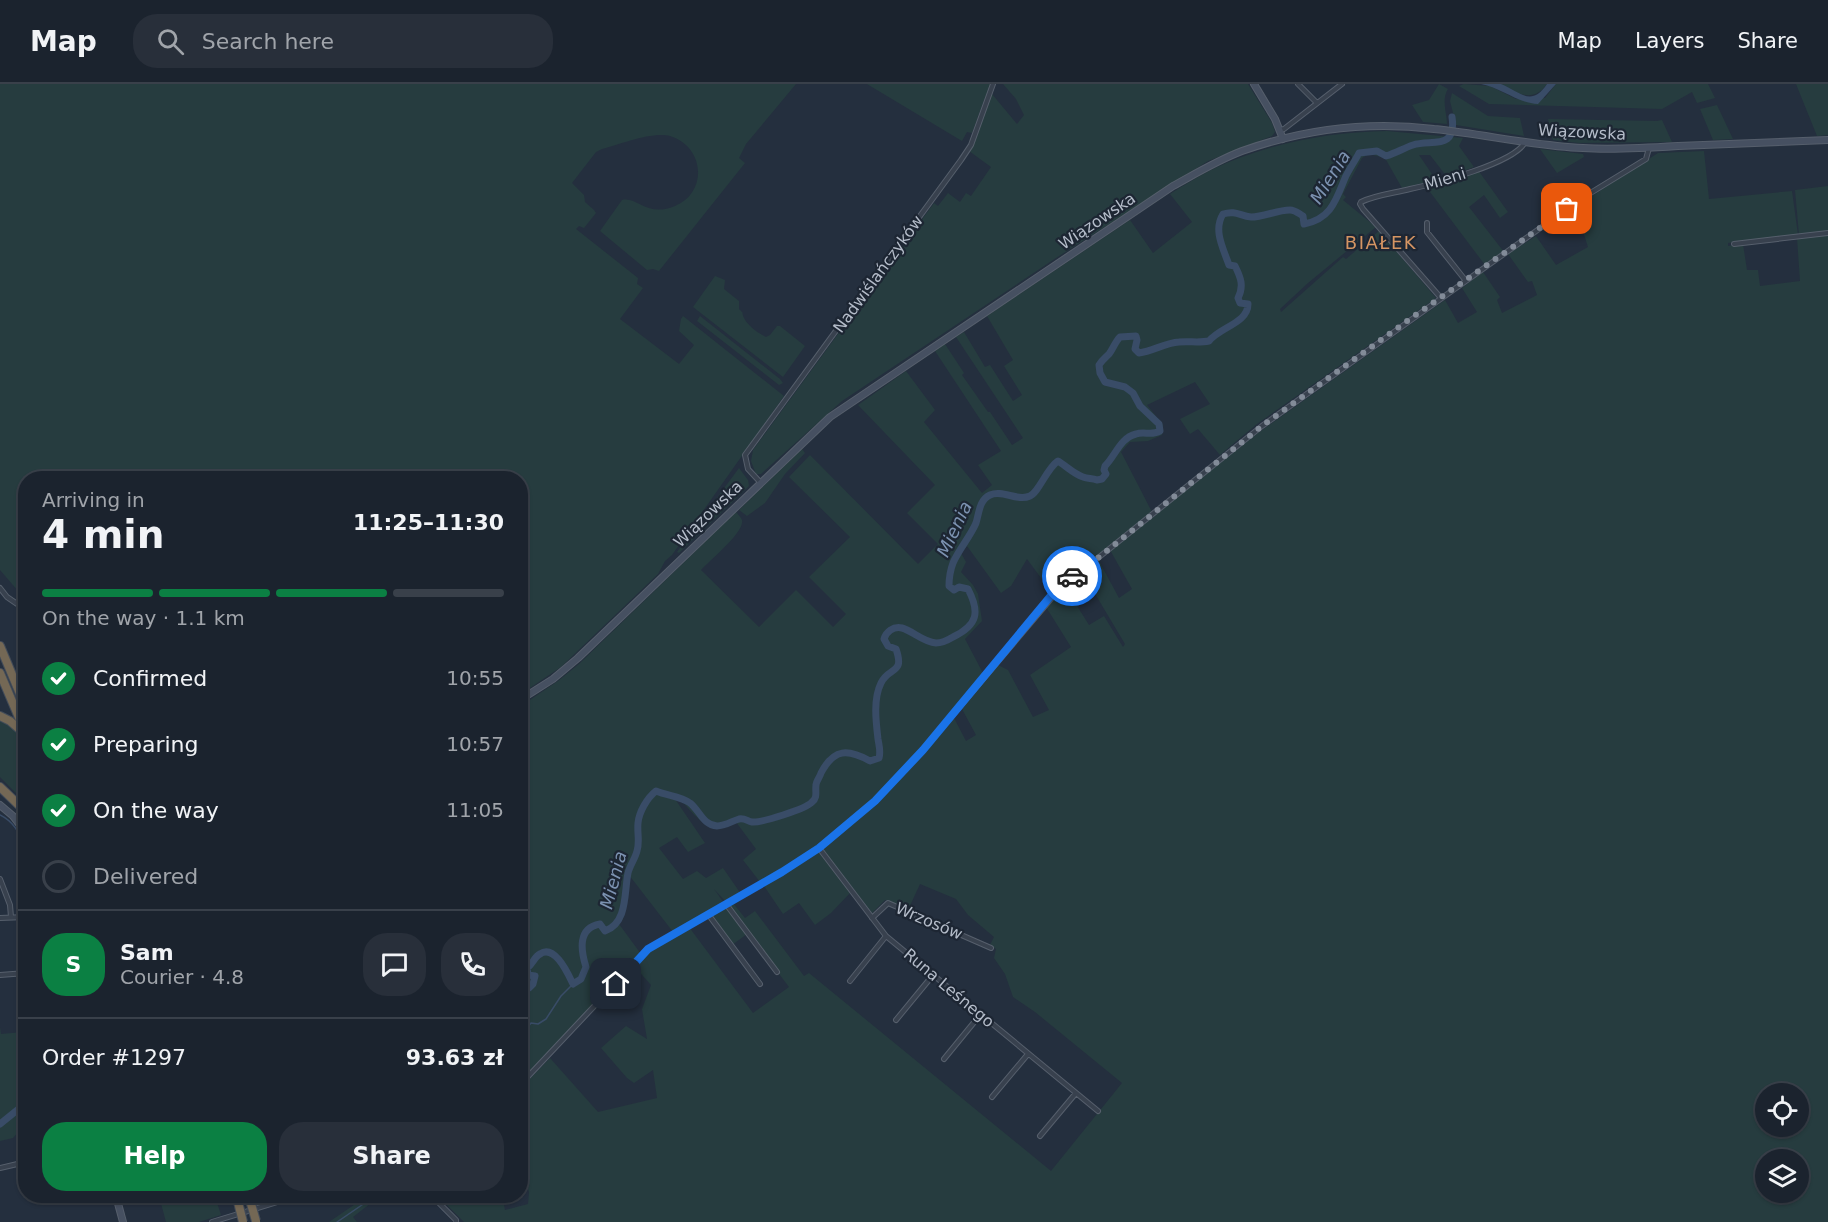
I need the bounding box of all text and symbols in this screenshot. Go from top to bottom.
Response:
search box [133,14,553,68]
text: Map [30,25,97,58]
icon: search [154,25,187,58]
text: Search here [202,29,334,54]
text: Map [1558,29,1602,53]
text: Layers [1635,29,1704,53]
text: Share [1737,29,1798,53]
street label: Wiązowska [1538,120,1626,144]
water label: Mienia [1305,146,1355,208]
street label: Mieni [1422,164,1468,194]
pin [1541,183,1592,234]
street label: Wiązowska [1055,188,1139,254]
icon: bag [1550,192,1583,225]
street label: Nadwiślańczyków [829,212,927,336]
district label: BIAŁEK [1345,232,1417,253]
street label: Wiązowska [670,477,746,551]
text: Arriving in [42,488,145,512]
water label: Mienia [932,498,976,560]
text: 11:25–11:30 [353,510,504,535]
text: 4 min [42,512,164,557]
courier [1042,546,1102,606]
icon: car [1056,560,1089,593]
text: On the way · 1.1 km [42,606,245,630]
icon: check [42,662,75,695]
text: Confirmed [93,666,207,691]
text: 10:55 [446,666,504,690]
icon: check [42,728,75,761]
text: Preparing [93,732,199,757]
text: 10:57 [446,732,504,756]
icon: check [42,794,75,827]
text: On the way [93,798,219,823]
text: 11:05 [446,798,504,822]
water label: Mienia [595,849,631,911]
text: Delivered [93,864,198,889]
street label: Wrzosów [893,898,965,944]
button: chat [363,933,426,996]
button: phone [441,933,504,996]
text: Sam [120,940,174,965]
street label: Runa Leśnego [900,945,998,1031]
text: S [66,952,81,977]
pin [590,958,641,1009]
text: Courier · 4.8 [120,965,244,989]
icon: home [599,967,632,1000]
text: Order #1297 [42,1045,186,1070]
text: 93.63 zł [406,1045,504,1070]
map controls [1755,1083,1809,1203]
button: locate [1755,1083,1809,1137]
button: Help [42,1122,267,1191]
button: Share [279,1122,504,1191]
button: layers [1755,1149,1809,1203]

